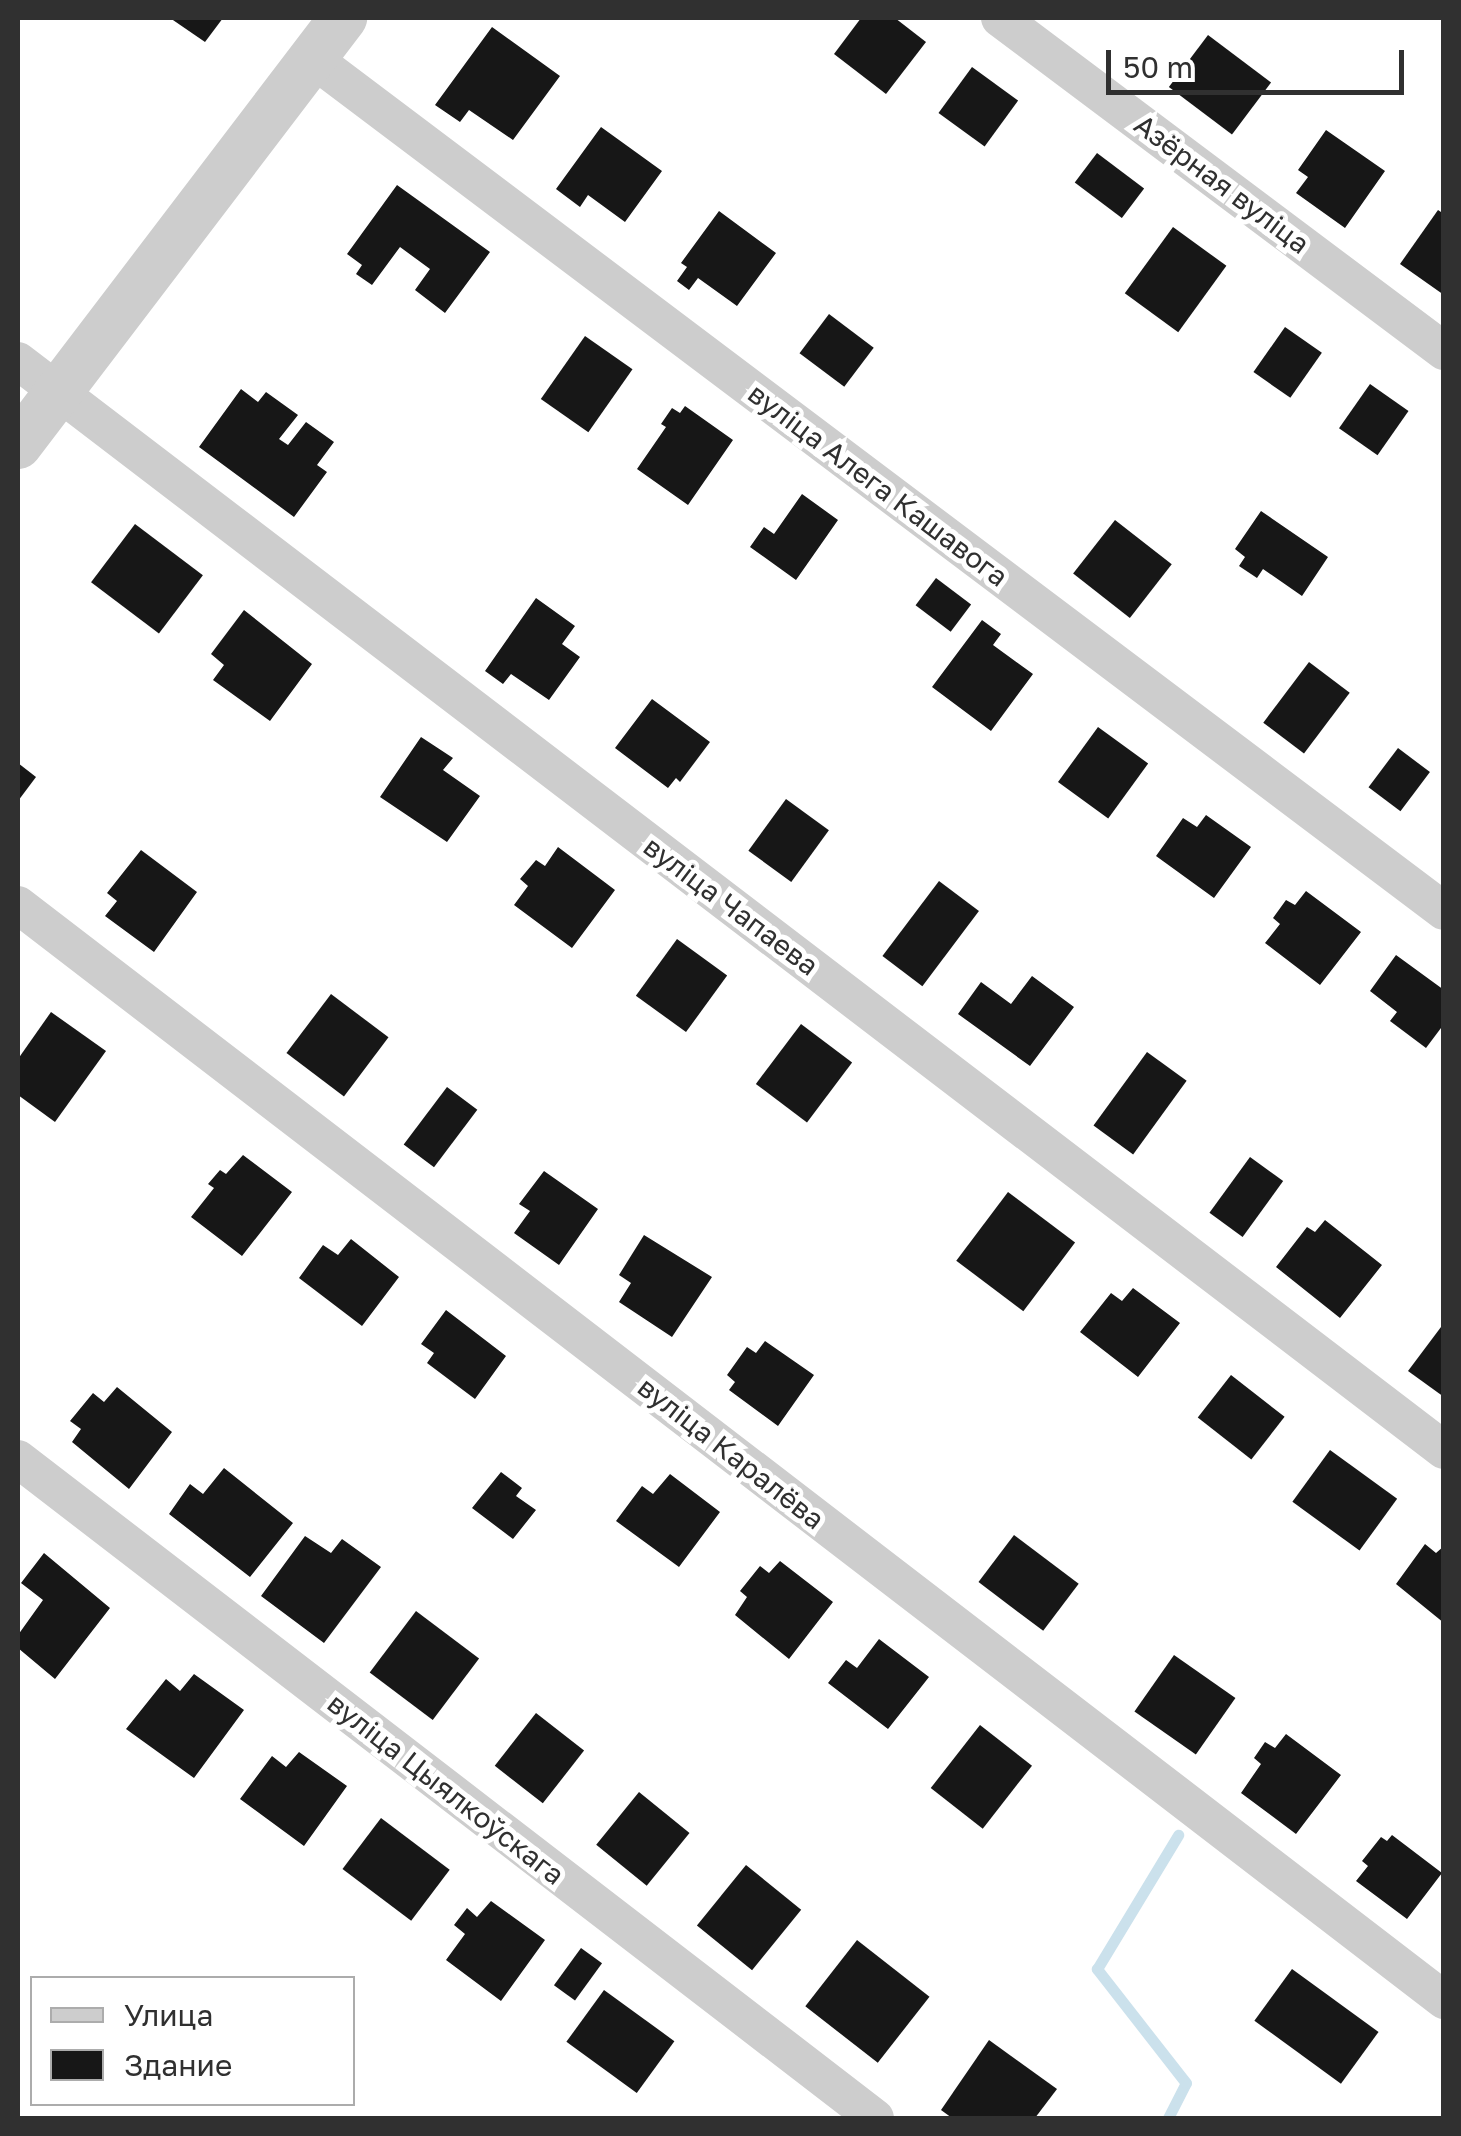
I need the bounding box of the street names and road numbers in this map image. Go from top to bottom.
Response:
street label: Азёрная вуліца [1128,107,1316,261]
street label: вуліца Алега Кашавога [742,376,1014,594]
street label: вуліца Чапаева [637,829,825,983]
street label: вуліца Каралёва [631,1370,831,1536]
street label: вуліца Цыялкоўскага [321,1686,571,1892]

